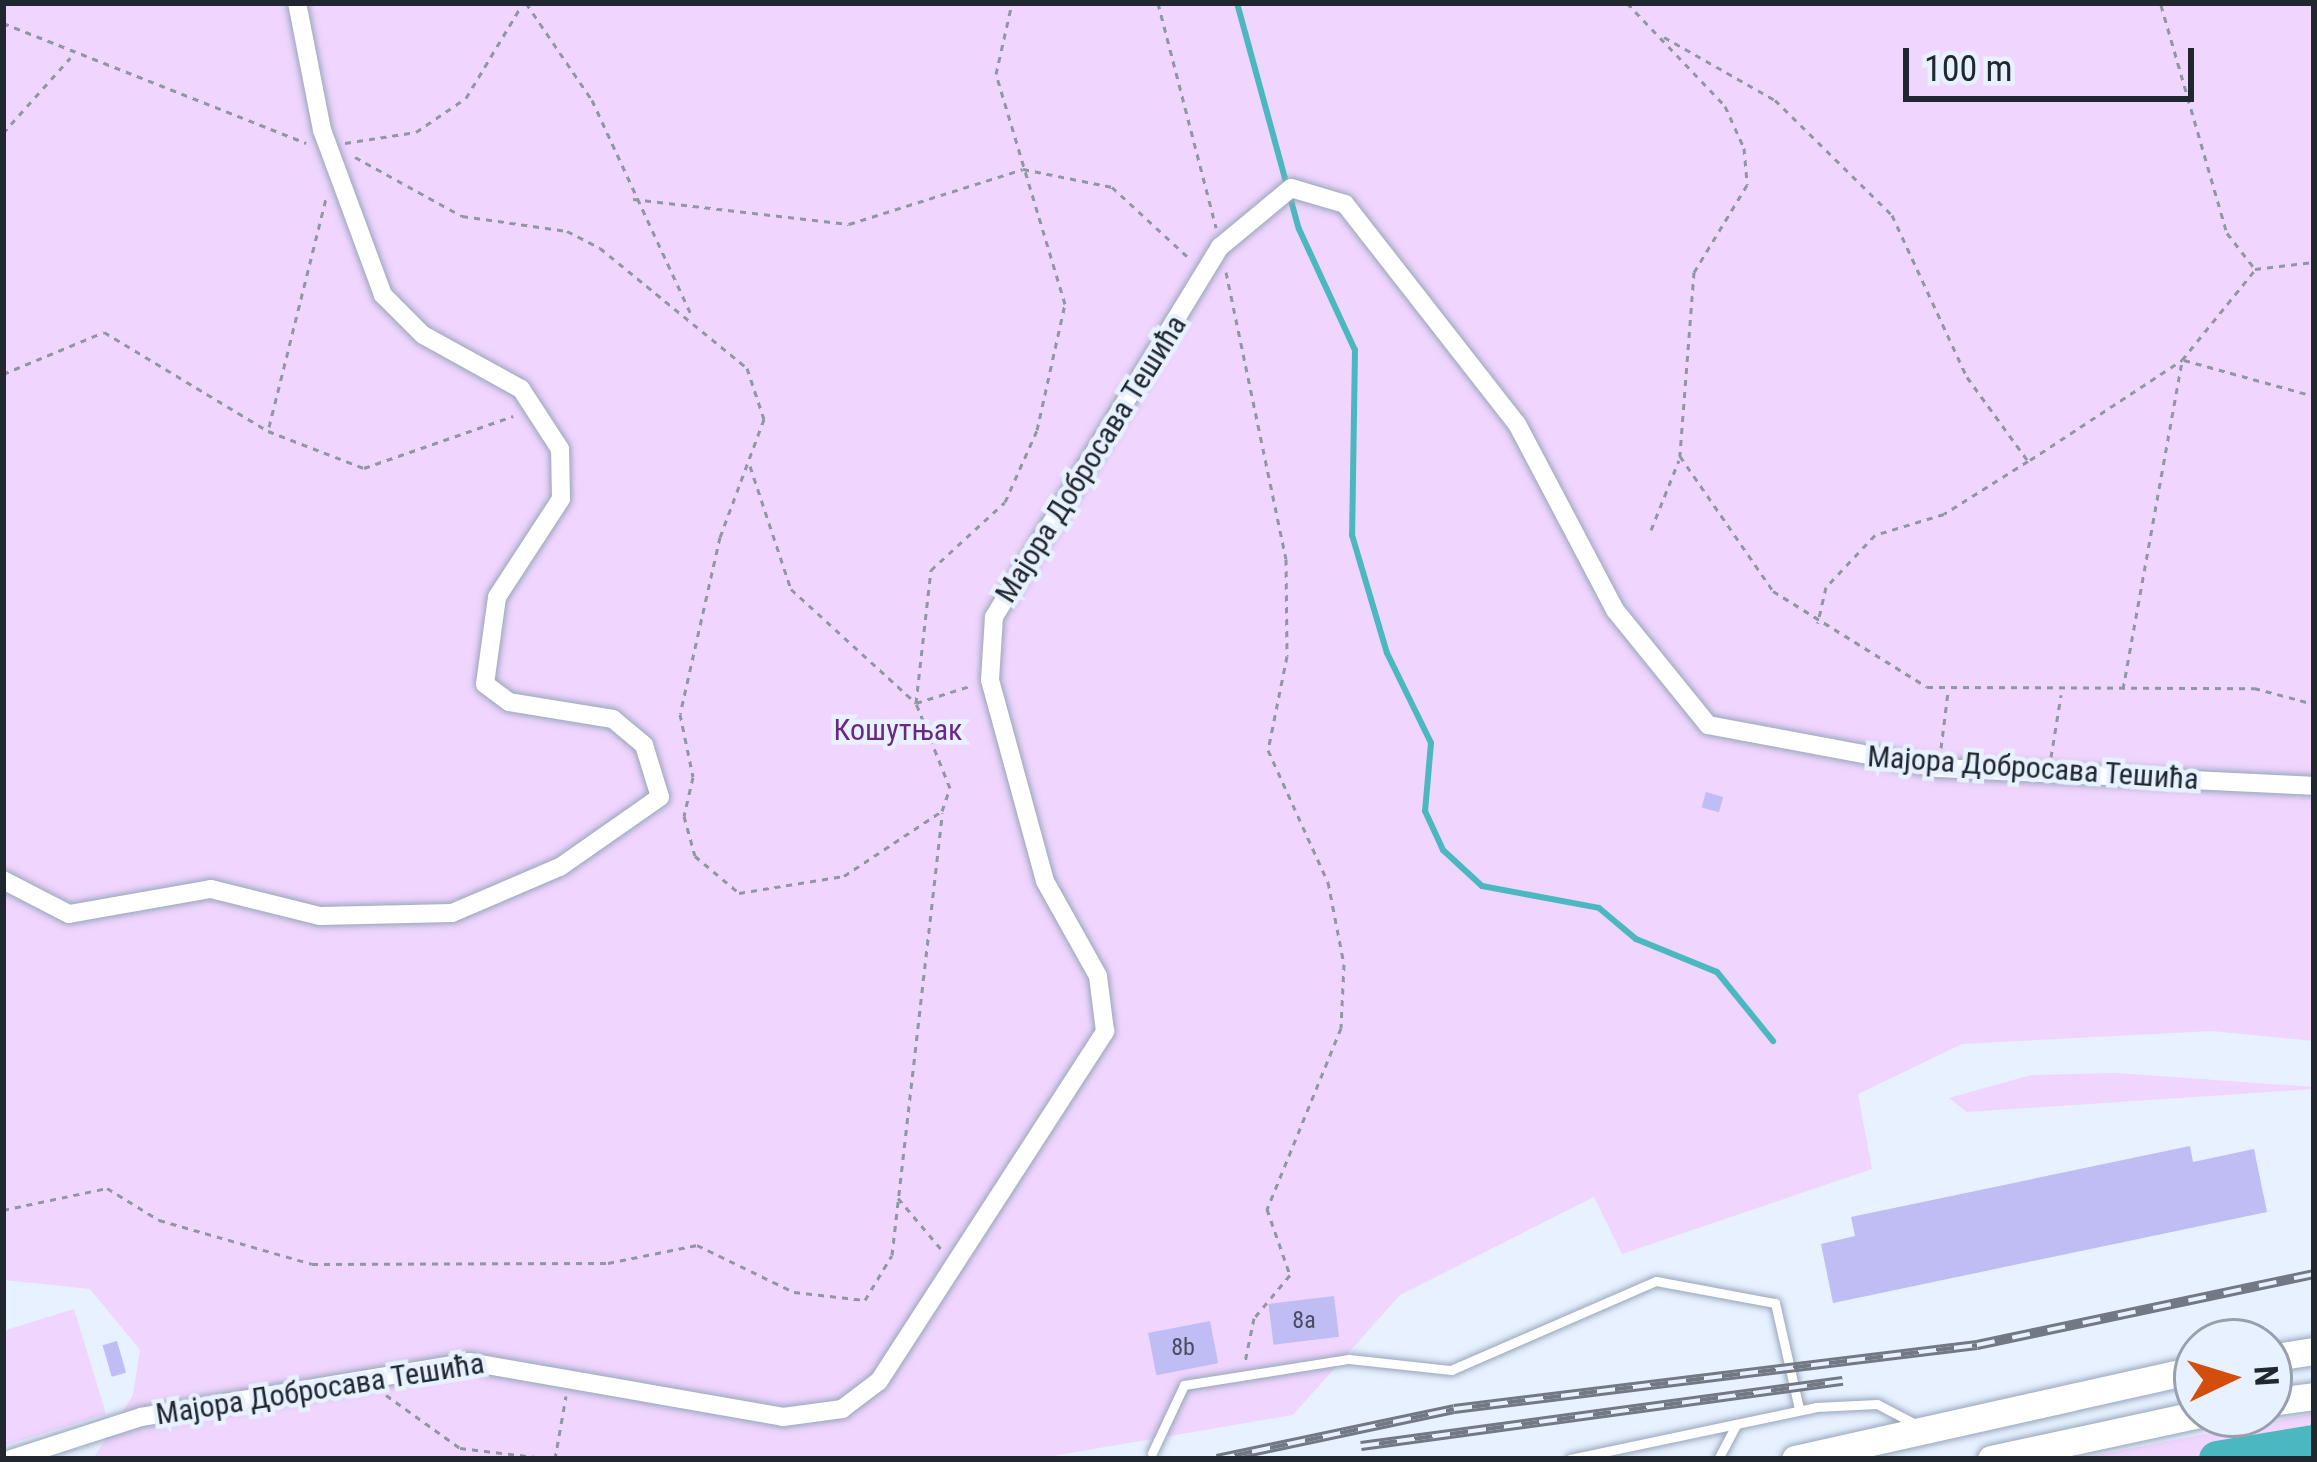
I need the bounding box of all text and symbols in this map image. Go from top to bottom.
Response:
scale bar [1909,24,2200,98]
text: 100 m [1924,48,2013,90]
street label: Мајора Добросава Тешића [988,309,1194,609]
park label: Кошутњак [834,712,962,748]
street label: Мајора Добросава Тешића [1866,738,2200,798]
house number: 8a [1292,1307,1316,1335]
north arrow [2173,1318,2293,1438]
house number: 8b [1171,1334,1195,1362]
street label: Мајора Добросава Тешића [153,1345,487,1433]
text: N [2246,1364,2287,1387]

